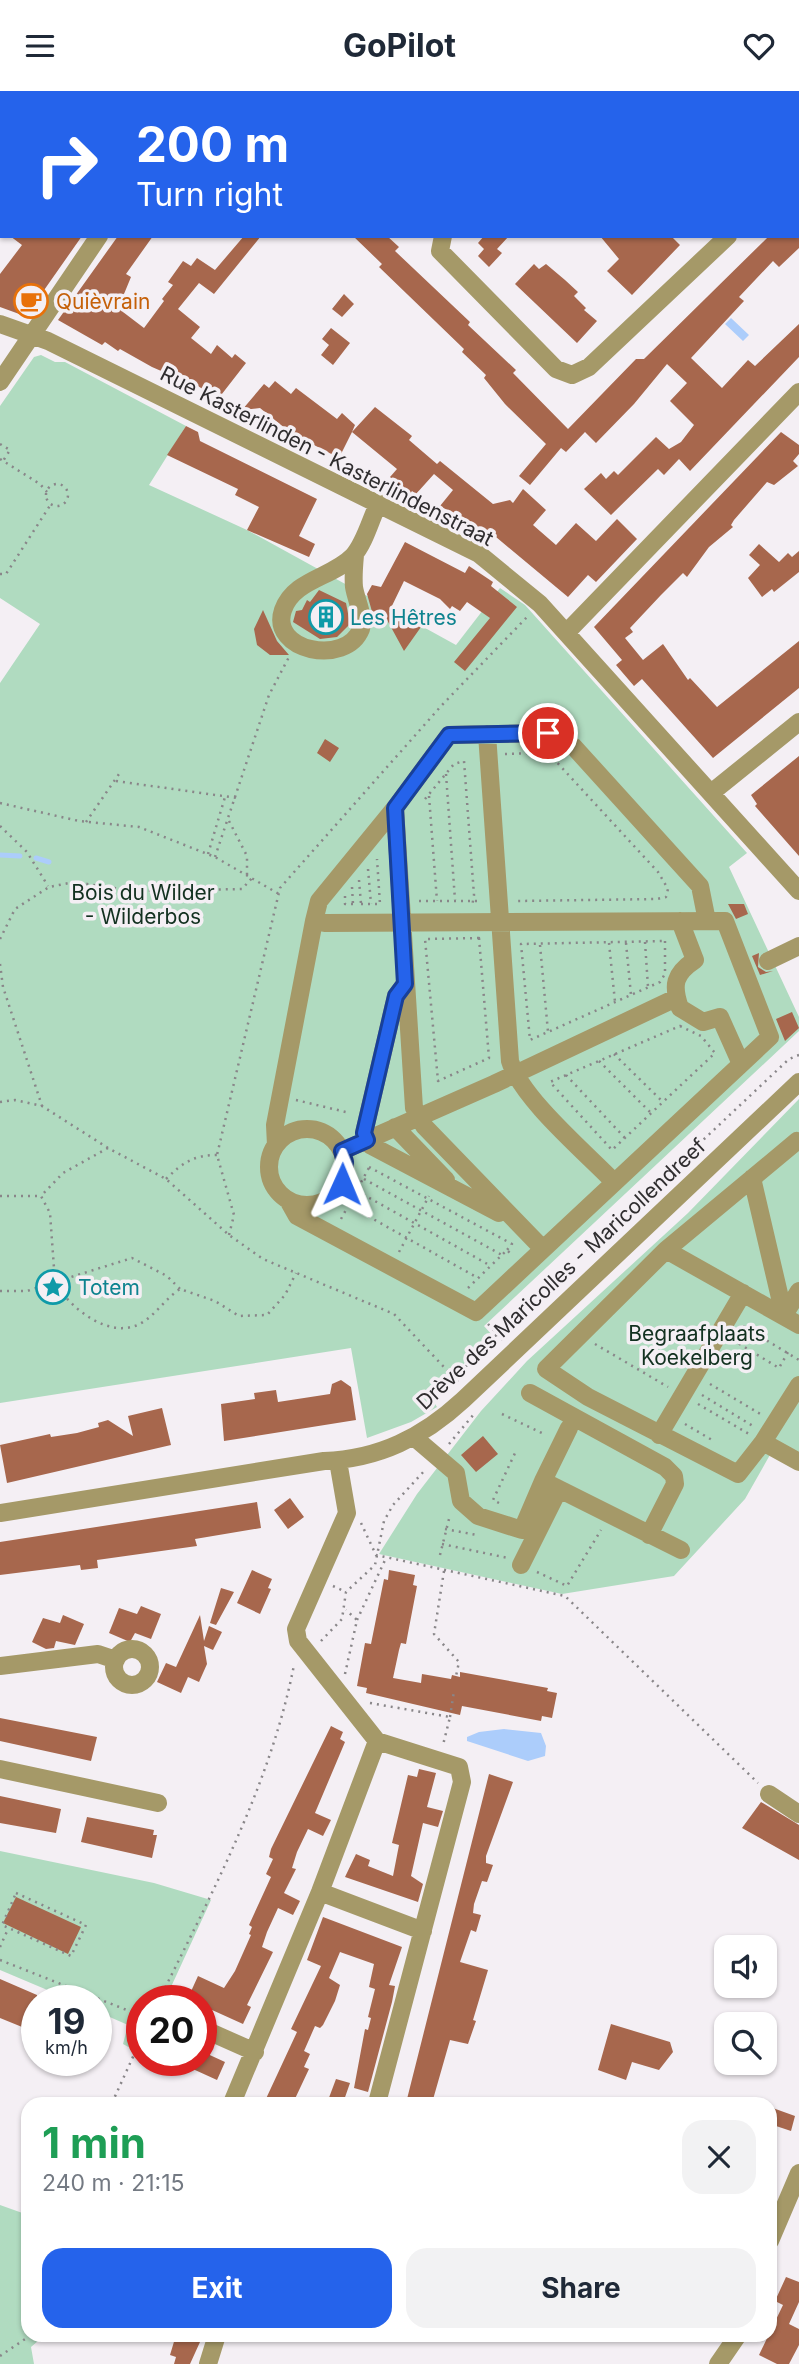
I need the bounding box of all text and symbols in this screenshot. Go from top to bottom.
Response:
text: GoPilot [343,26,456,65]
icon: menu [21,27,59,65]
icon: heart [740,27,778,65]
text: 200 m [136,115,289,174]
icon: right [21,119,112,210]
text: Turn right [136,175,283,214]
cafe icon: Quièvrain [12,282,50,320]
place label: Quièvrain [56,289,150,314]
street label: Rue Kasterlinden - Kasterlindenstraat [156,361,498,551]
building icon: Les Hêtres [307,598,345,636]
place label: Les Hêtres [350,605,457,630]
pin [518,703,578,763]
icon: arrive [529,714,567,752]
park label: Bois du Wilder - Wilderbos [71,880,215,929]
street label: Drève des Maricolles - Maricollendreef [411,1133,711,1415]
position arrow [305,1147,379,1221]
place icon: Totem [34,1268,72,1306]
place label: Totem [78,1275,140,1300]
park label: Begraafplaats Koekelberg [628,1321,766,1370]
map controls [714,1935,777,2075]
button: sound [714,1935,777,1998]
speed limit sign: 20 [126,1985,217,2076]
text: 19 [48,2000,85,2042]
button: search [714,2012,777,2075]
text: km/h [45,2037,88,2058]
text: 1 min [42,2117,146,2168]
button: close [682,2120,756,2194]
text: 240 m · 21:15 [42,2169,185,2197]
button: Exit [42,2248,392,2328]
button: Share [406,2248,756,2328]

